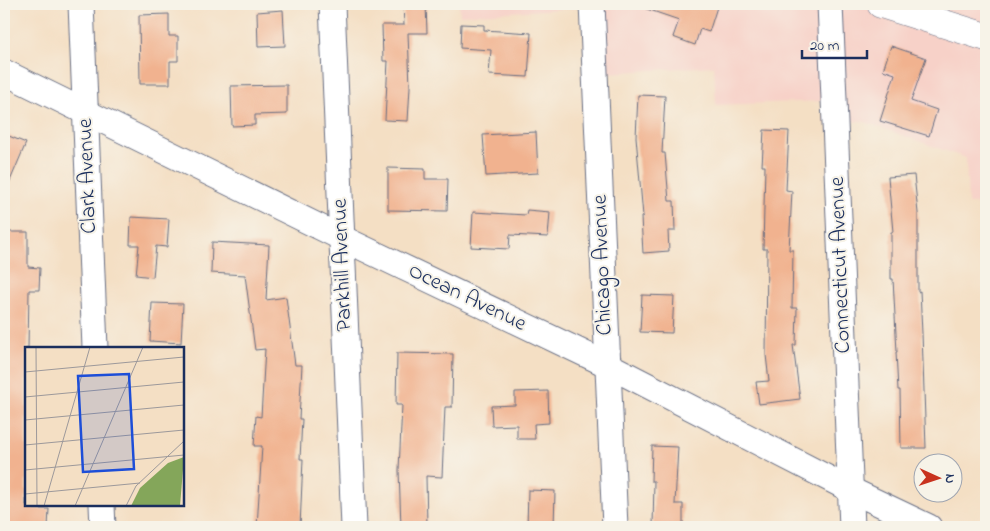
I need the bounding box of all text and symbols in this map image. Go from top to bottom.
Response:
scale bar [802,28,868,60]
text: 20 m [810,35,840,57]
street label: Clark Avenue [70,118,106,234]
street label: Connecticut Avenue [822,176,860,354]
street label: Chicago Avenue [585,194,622,336]
street label: Parkhill Avenue [325,198,361,332]
street label: Ocean Avenue [402,256,532,341]
inset map [25,347,184,506]
north arrow [912,454,962,504]
text: N [939,473,960,484]

